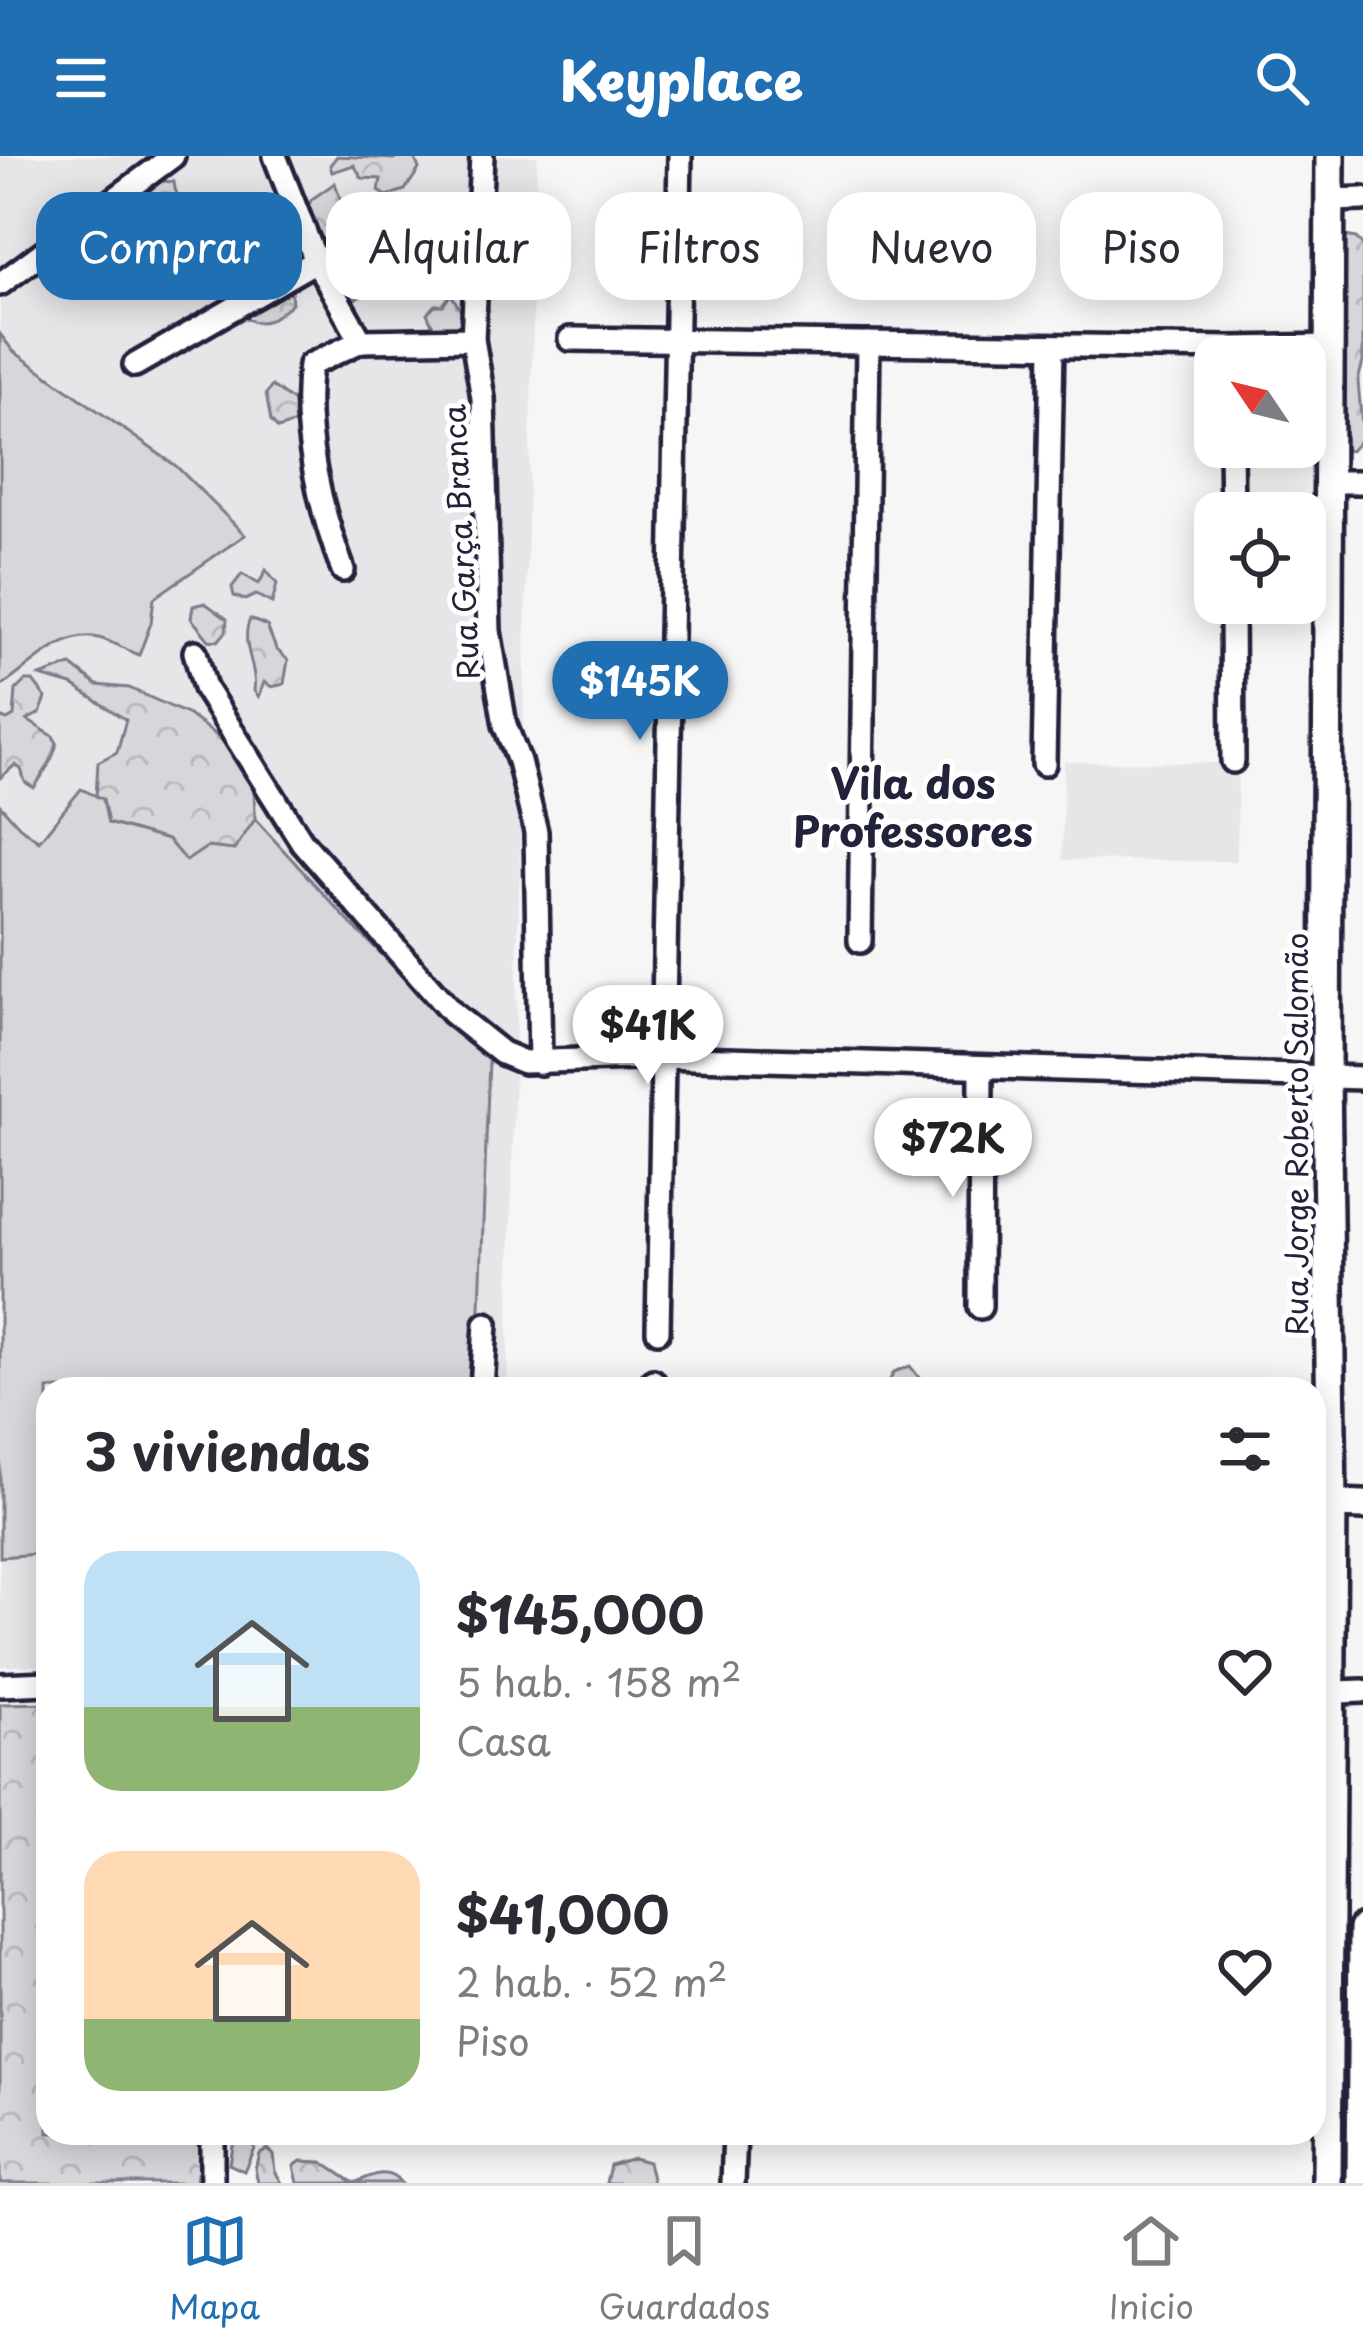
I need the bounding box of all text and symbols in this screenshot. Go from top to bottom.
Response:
text: Keyplace [560,38,803,119]
icon: menu [48,45,114,111]
icon: search [1249,45,1315,111]
chip: Comprar [36,192,302,300]
chip: Alquilar [326,192,571,300]
chip: Filtros [595,192,803,300]
chip: Nuevo [827,192,1036,300]
chip: Piso [1060,192,1223,300]
north arrow [1194,336,1326,468]
map controls [1194,336,1326,624]
street label: Rua Garça Branca [430,403,490,681]
button: locate [1194,492,1326,624]
pin: $145K [556,641,724,743]
text: $145K [579,650,701,709]
district label: Vila dos Professores [793,750,1033,861]
street label: Rua Jorge Roberto Salomão [1273,933,1318,1335]
pin: $41K [577,985,719,1087]
text: $41K [600,994,696,1053]
pin: $72K [882,1098,1024,1200]
text: $72K [901,1107,1005,1166]
text: 3 viviendas [84,1411,370,1488]
icon: filters [1212,1416,1278,1482]
text: $145,000 [456,1574,704,1651]
icon: home [180,1599,324,1743]
icon: heart [1212,1638,1278,1704]
text: 5 hab. · 158 m² [456,1651,742,1710]
text: Casa [456,1710,551,1769]
text: $41,000 [456,1874,669,1951]
icon: home [180,1899,324,2043]
icon: heart [1212,1938,1278,2004]
text: 2 hab. · 52 m² [456,1951,728,2010]
text: Piso [456,2010,530,2069]
tab: Mapa [169,2208,260,2330]
tab: Guardados [598,2208,770,2330]
tab: Inicio [1109,2208,1194,2330]

